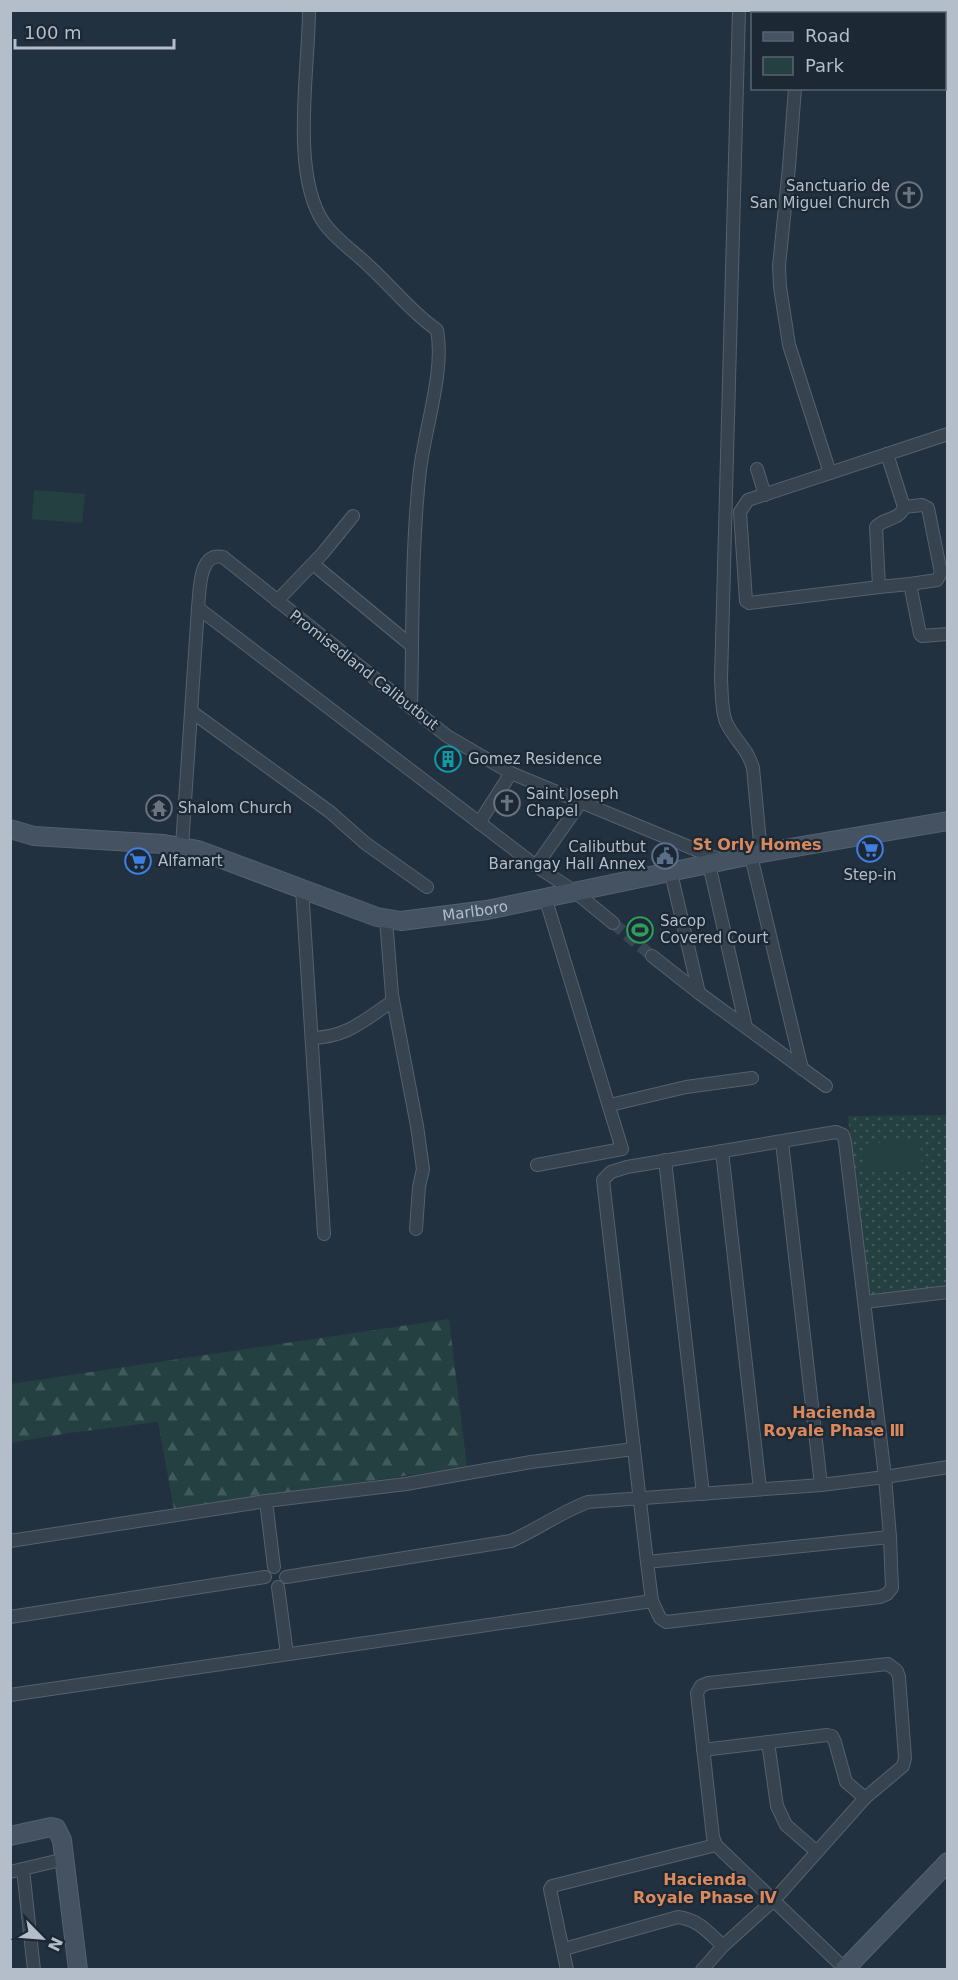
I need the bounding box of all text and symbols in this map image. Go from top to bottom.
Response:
scale bar [15,12,174,50]
legend [751,12,946,90]
text: 100 m [24,22,82,43]
text: Road [805,25,850,46]
text: Park [805,55,844,76]
place label: Sanctuario de San Miguel Church [750,177,890,212]
church icon: Sanctuario de San Miguel Church [894,180,924,210]
street label: Promisedland Calibutbut [286,606,442,734]
building icon: Gomez Residence [433,744,463,774]
place label: Gomez Residence [468,750,602,768]
place label: Saint Joseph Chapel [526,785,619,820]
church icon: Saint Joseph Chapel [492,788,522,818]
temple icon: Shalom Church [144,793,174,823]
place label: Shalom Church [178,799,292,817]
supermarket icon: Step-in [855,834,885,864]
district label: St Orly Homes [692,835,822,854]
place label: Calibutbut Barangay Hall Annex [489,838,646,873]
public building icon: Calibutbut Barangay Hall Annex [650,841,680,871]
supermarket icon: Alfamart [123,846,153,876]
place label: Alfamart [158,852,223,870]
place label: Step-in [843,866,897,884]
street label: Marlboro [441,897,510,925]
place label: Sacop Covered Court [660,912,768,947]
sports icon: Sacop Covered Court [625,915,655,945]
district label: Hacienda Royale Phase Ⅲ [763,1403,905,1440]
district label: Hacienda Royale Phase Ⅳ [633,1870,777,1907]
north arrow [12,1908,72,1968]
text: N [44,1934,67,1954]

